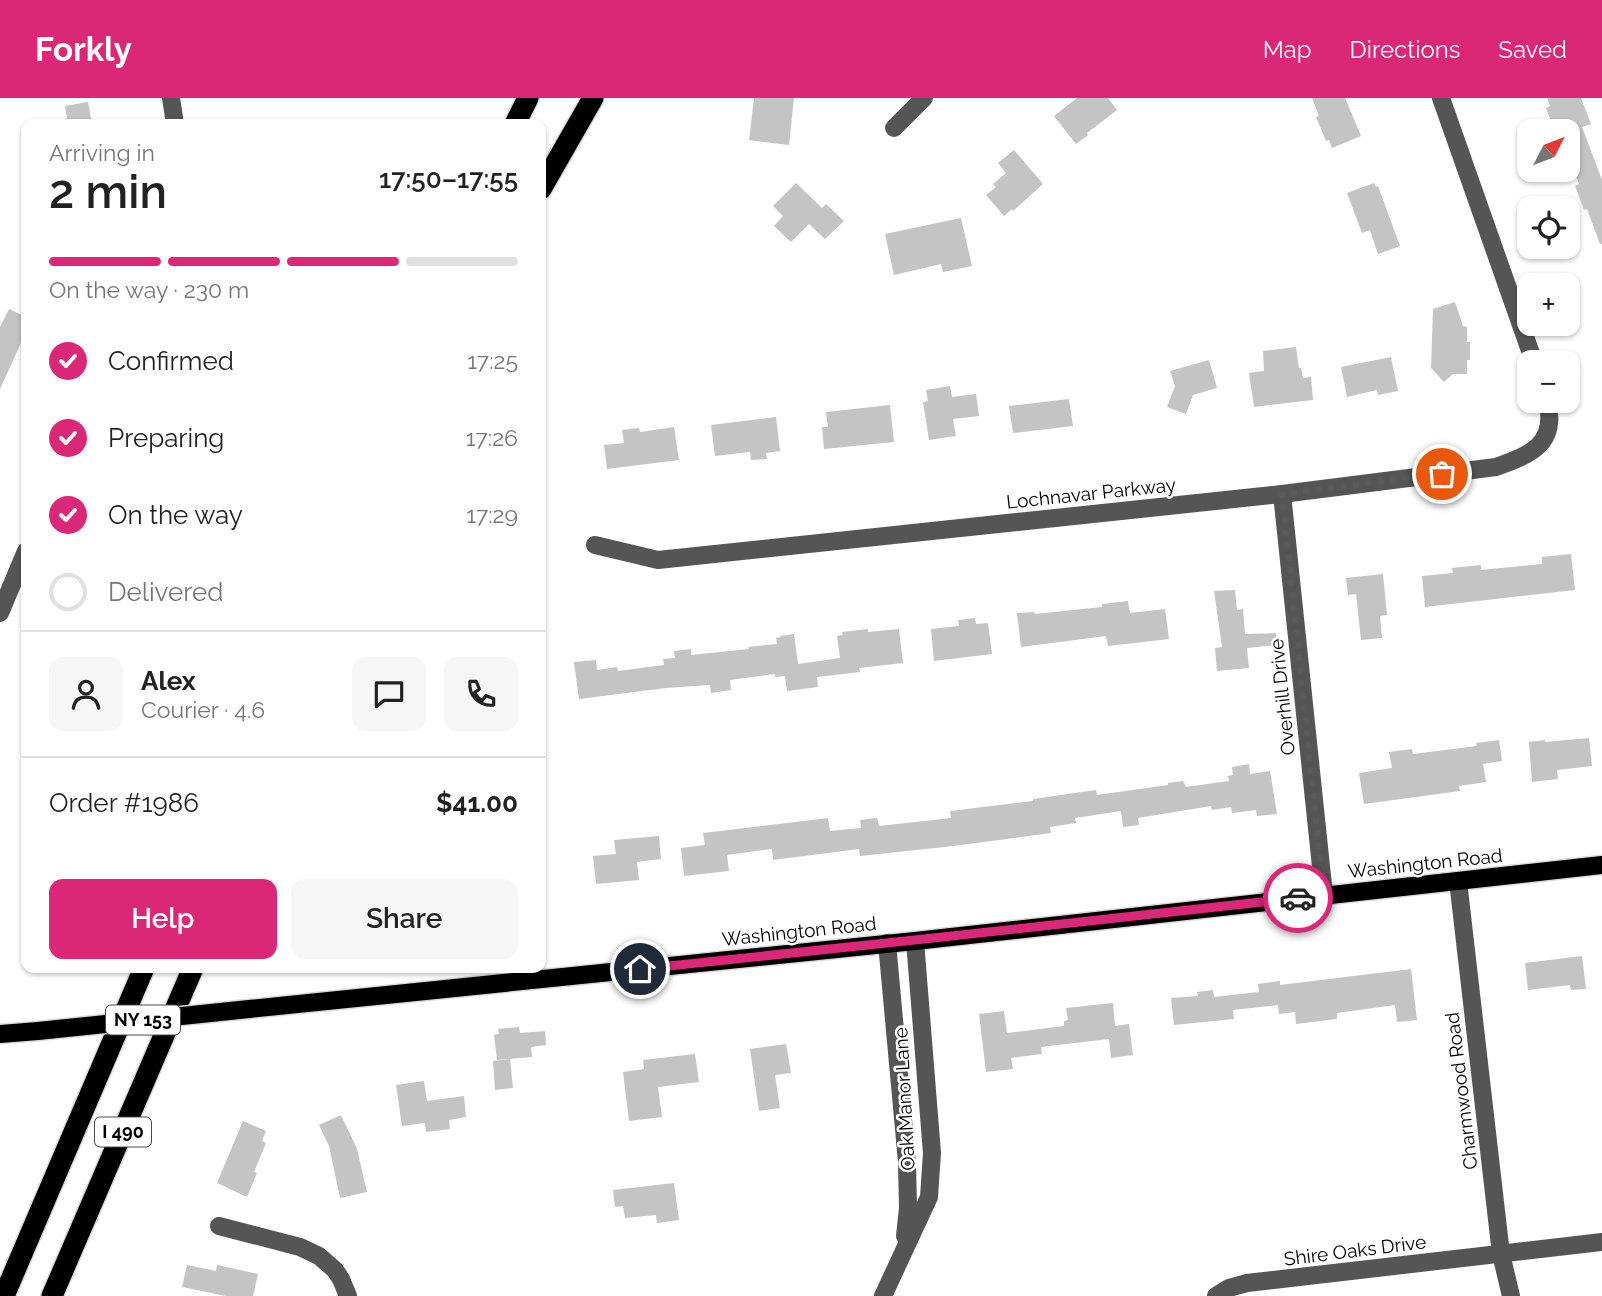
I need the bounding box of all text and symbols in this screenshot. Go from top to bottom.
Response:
text: Forkly [35,30,132,69]
text: Map [1263,35,1312,64]
text: Directions [1350,35,1460,64]
text: Saved [1498,35,1567,64]
north arrow [1517,119,1580,182]
map controls [1517,119,1580,413]
text: Arriving in [49,139,155,166]
text: 17:50–17:55 [379,164,518,194]
text: 2 min [49,165,167,219]
button: locate [1517,196,1580,259]
button: + [1517,273,1580,336]
text: On the way · 230 m [49,276,249,303]
icon: check [49,342,87,380]
text: Confirmed [108,346,234,376]
text: 17:25 [467,347,518,374]
button: − [1517,350,1580,413]
icon: check [49,419,87,457]
text: Preparing [108,423,224,453]
text: 17:26 [466,424,518,451]
pin [1412,444,1472,504]
icon: bag [1423,455,1461,493]
street label: Lochnavar Parkway [1005,473,1177,513]
icon: check [49,496,87,534]
text: On the way [108,500,243,530]
text: 17:29 [466,501,518,528]
text: Delivered [108,577,223,607]
street label: Overhill Drive [1265,638,1299,756]
button: person [49,657,123,731]
button: chat [352,657,426,731]
button: phone [444,657,518,731]
text: Alex [141,666,196,696]
text: Courier · 4.6 [141,696,265,723]
text: Order #1986 [49,788,199,818]
text: $41.00 [436,788,518,818]
street label: Washington Road [1347,844,1503,882]
courier [1263,863,1333,933]
button: Help [49,879,277,959]
button: Share [291,879,518,959]
icon: car [1279,879,1317,917]
street label: Washington Road [721,912,877,950]
pin [610,939,670,999]
icon: home [621,950,659,988]
road number: NY 153 [106,1006,180,1035]
street label: Charmwood Road [1440,1011,1482,1171]
street label: Oak Manor Lane [889,1027,919,1171]
road number: I 490 [95,1118,151,1147]
street label: Shire Oaks Drive [1283,1230,1427,1270]

